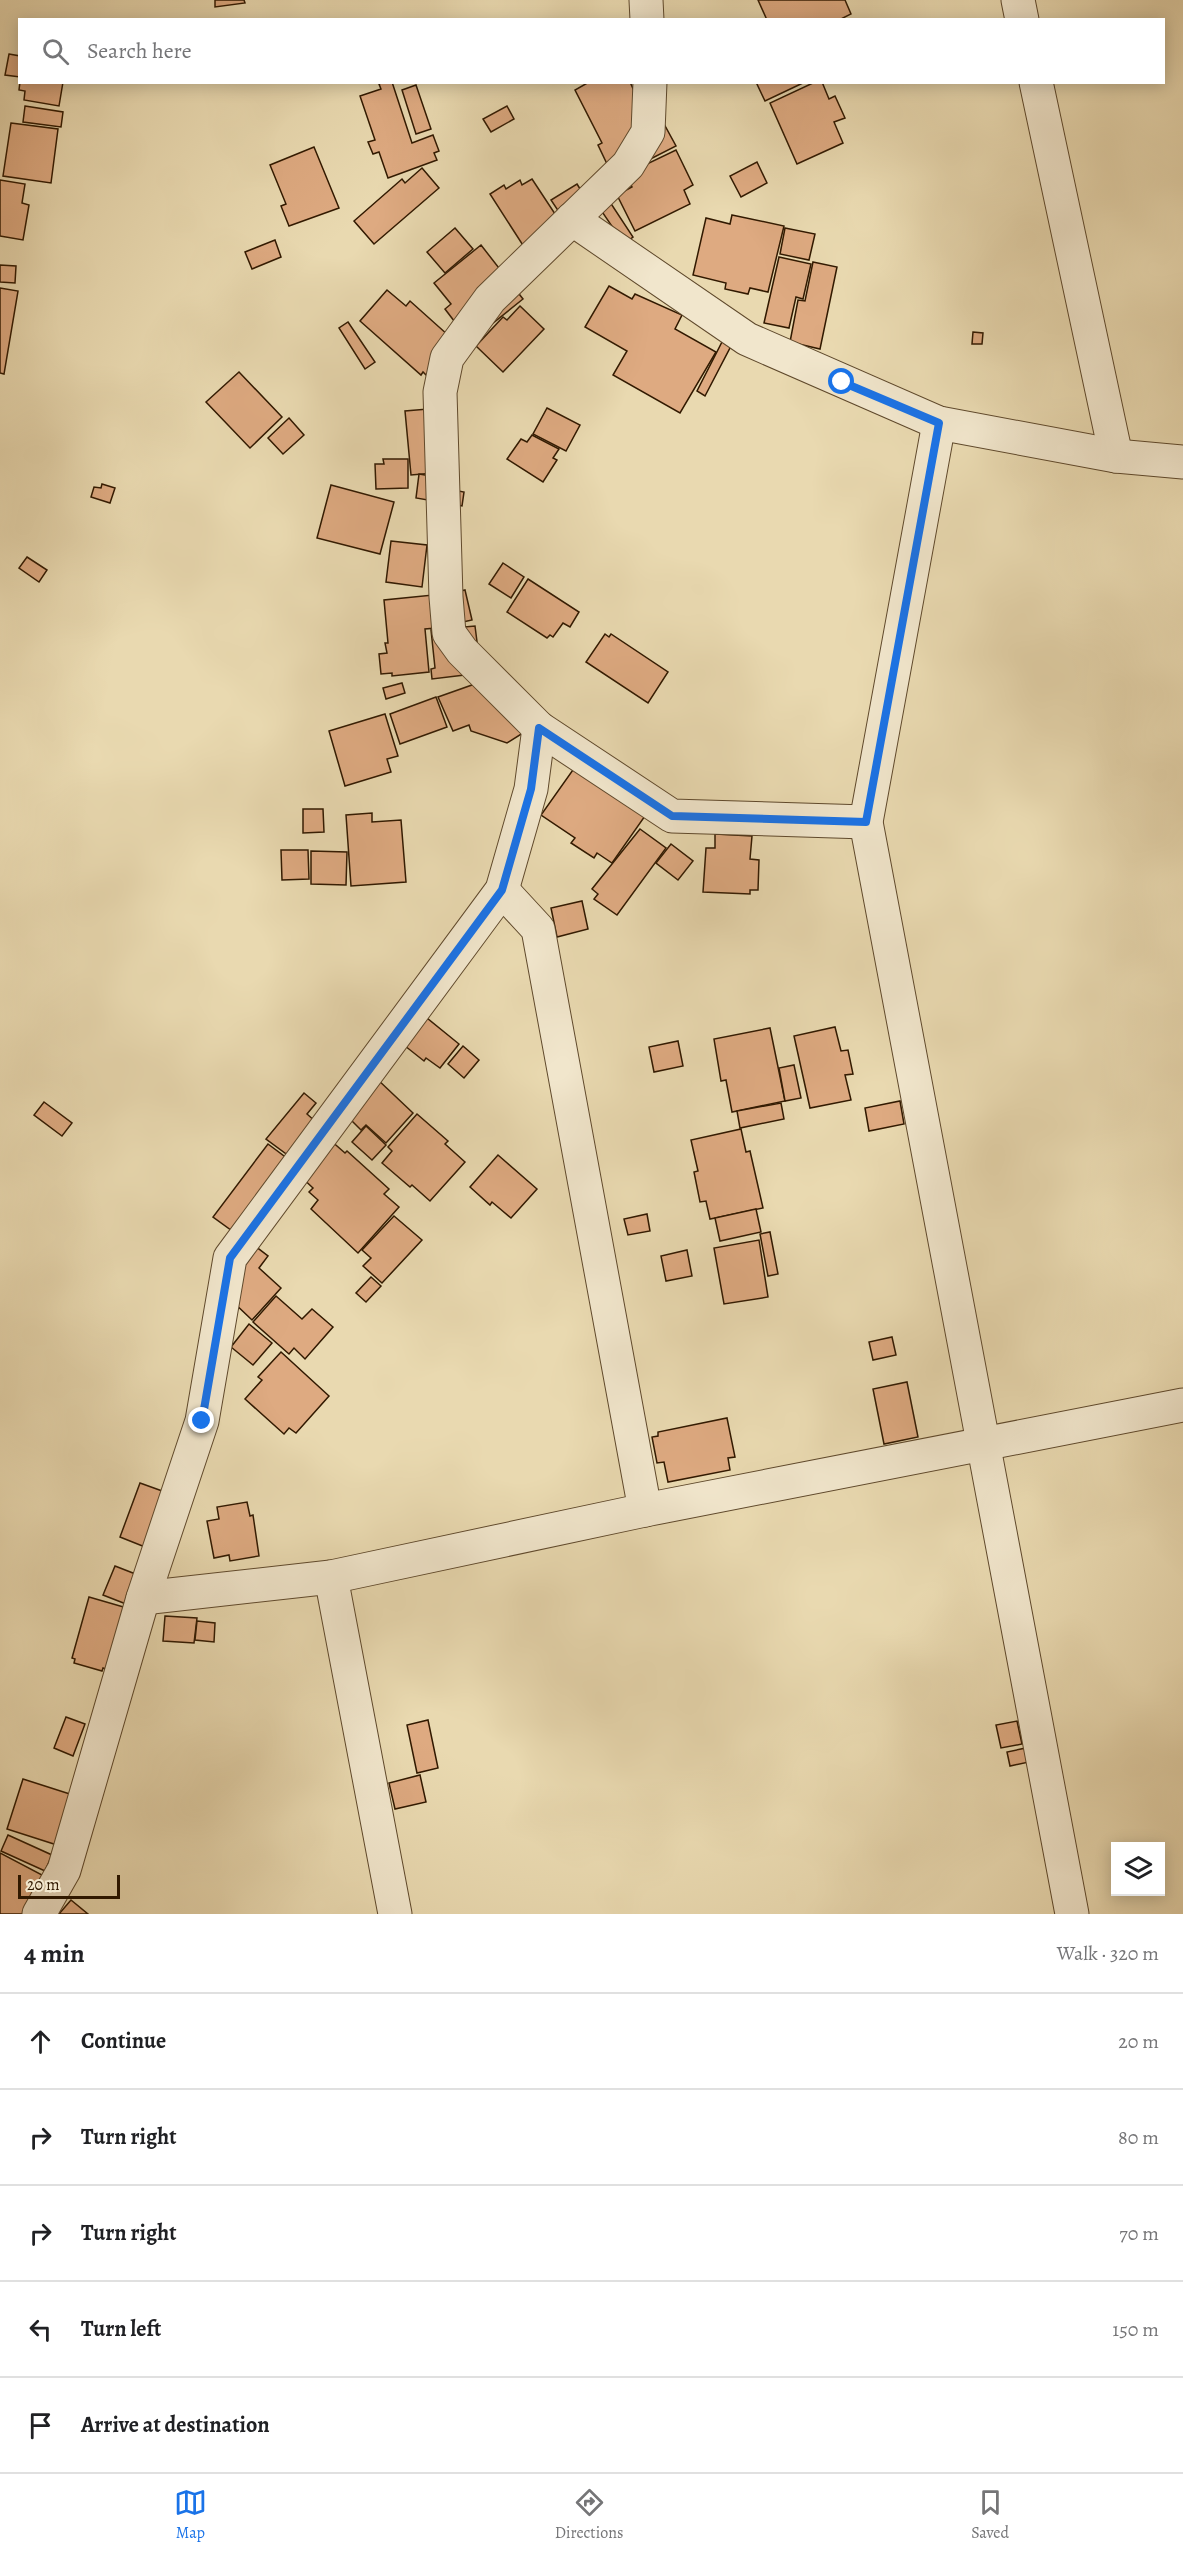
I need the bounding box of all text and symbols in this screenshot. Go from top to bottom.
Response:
search box [18,18,1165,84]
icon: search [39,35,72,68]
text: Search here [87,36,192,66]
route start [828,368,854,394]
route end [188,1407,214,1433]
map controls [1111,1842,1165,1896]
button: layers [1111,1842,1165,1896]
scale bar [18,1872,120,1900]
text: 20 m [27,1874,60,1896]
text: 4 min [24,1936,85,1971]
text: Walk · 320 m [1057,1940,1159,1967]
icon: ahead [24,2025,57,2058]
text: Continue [81,2026,166,2056]
text: 20 m [1118,2028,1159,2055]
icon: right [24,2121,57,2154]
text: Turn right [81,2122,177,2152]
text: 80 m [1118,2124,1159,2151]
icon: right [24,2217,57,2250]
text: Turn right [81,2218,177,2248]
text: 70 m [1119,2220,1159,2247]
icon: left [24,2313,57,2346]
text: Turn left [81,2314,161,2344]
text: 150 m [1112,2316,1159,2343]
icon: arrive [24,2409,57,2442]
text: Arrive at destination [81,2410,270,2440]
tab: Map [174,2486,207,2544]
tab: Directions [555,2486,623,2544]
tab: Saved [971,2486,1009,2544]

